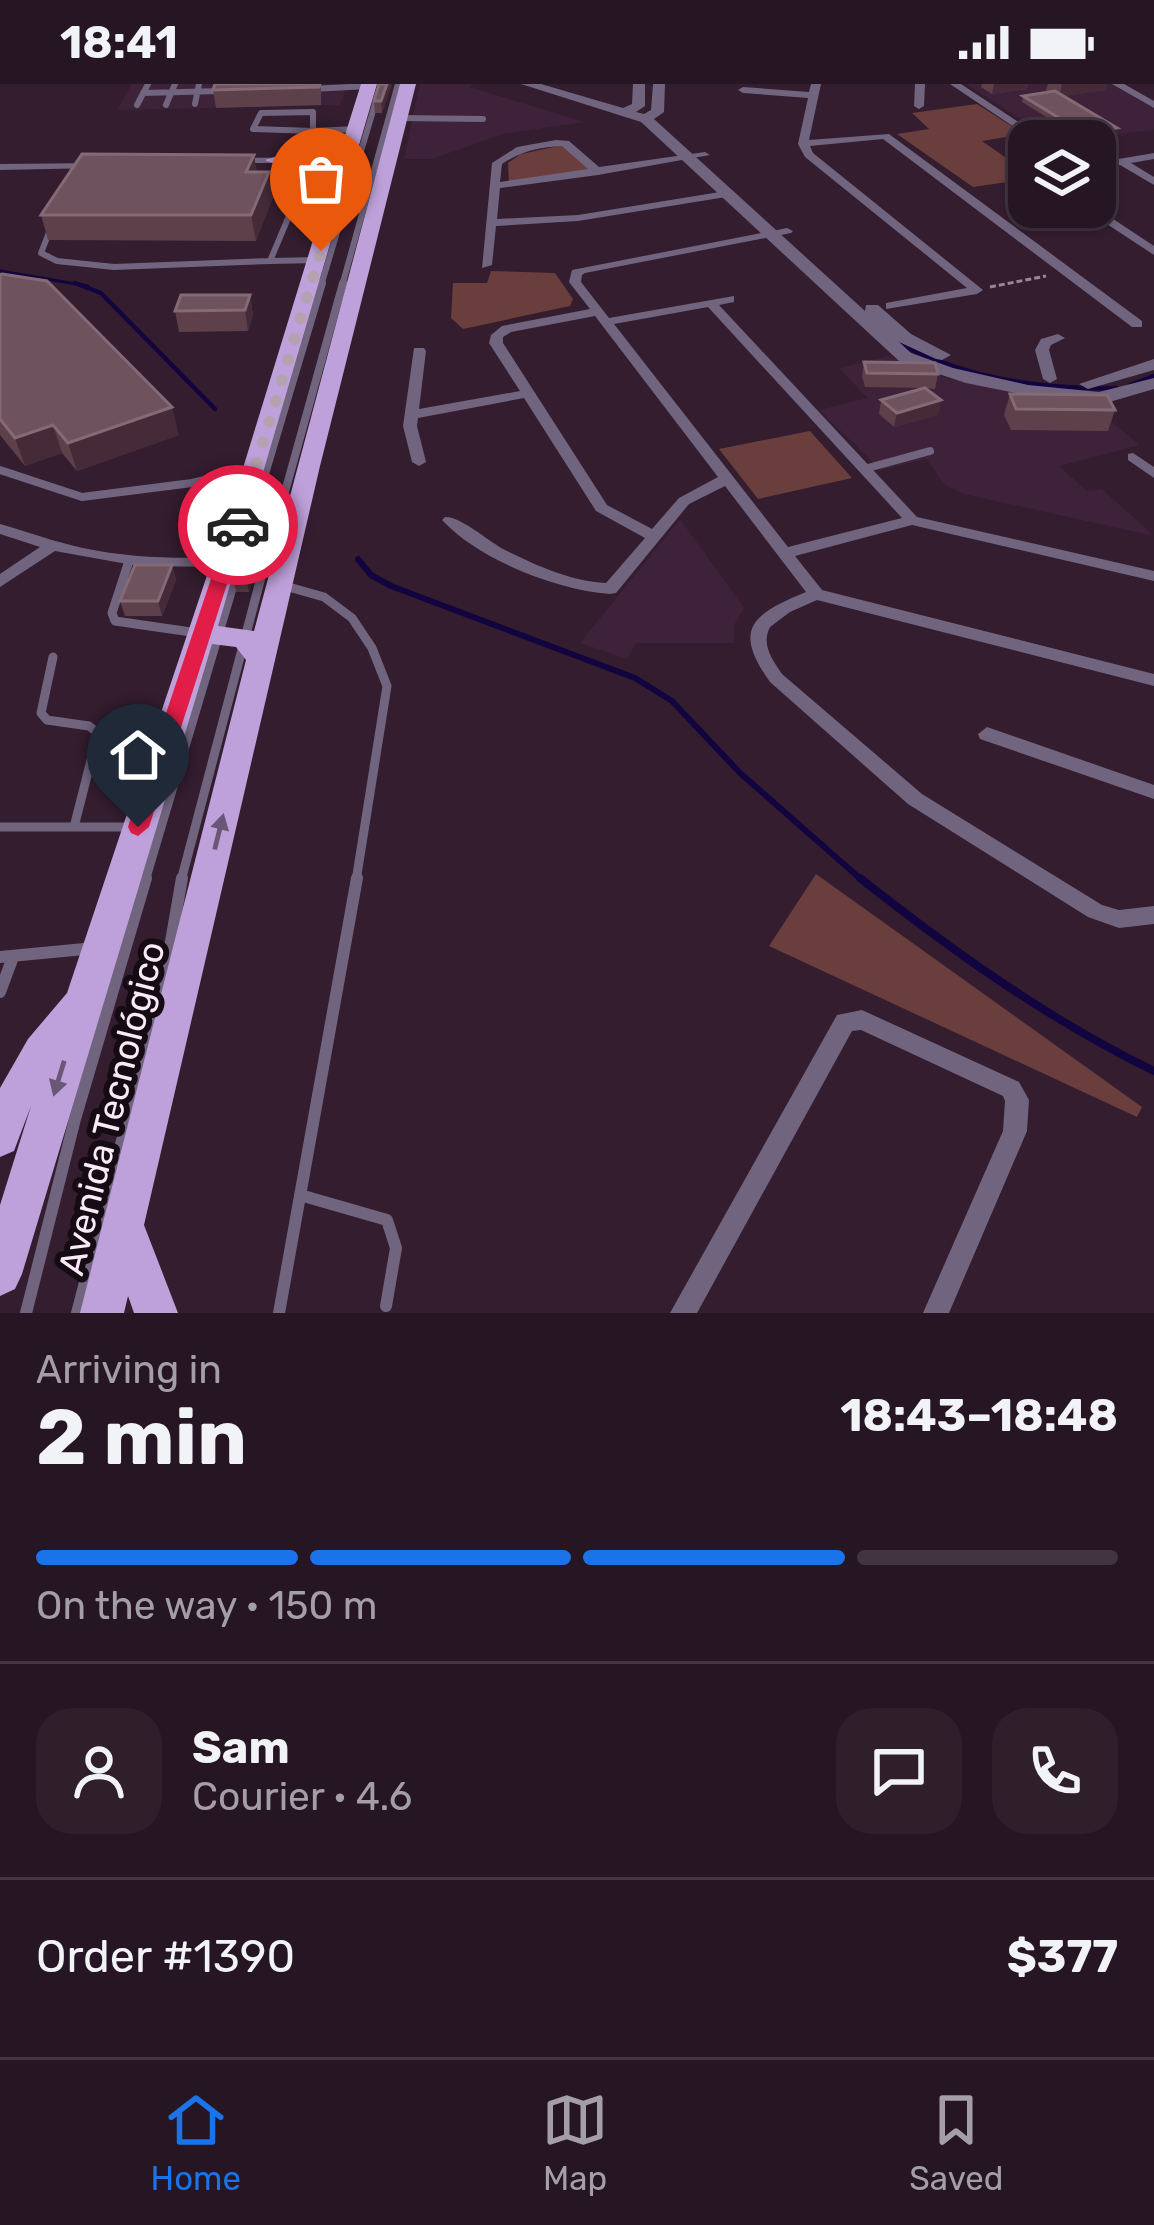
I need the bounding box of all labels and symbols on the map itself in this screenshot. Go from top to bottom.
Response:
pin [270,128,372,251]
courier [178,465,298,585]
pin [87,704,189,827]
one-way arrow [210,813,229,850]
street label: Avenida Tecnológico [49,937,174,1279]
one-way arrow [49,1060,67,1097]

